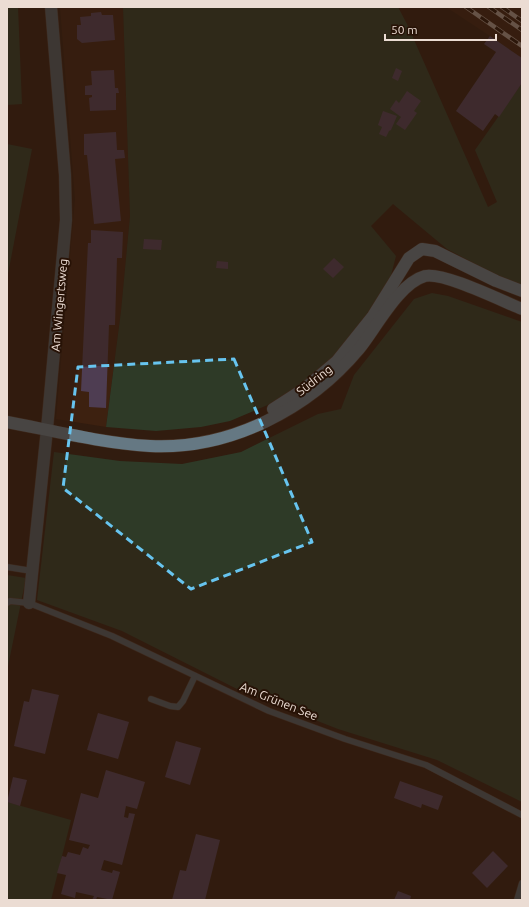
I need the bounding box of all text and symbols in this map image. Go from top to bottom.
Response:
scale bar [385,16,496,42]
text: 50 m [391,23,418,36]
street label: Am Wingertsweg [48,258,70,352]
street label: Südring [294,362,334,398]
street label: Am Grünen See [238,679,320,723]

